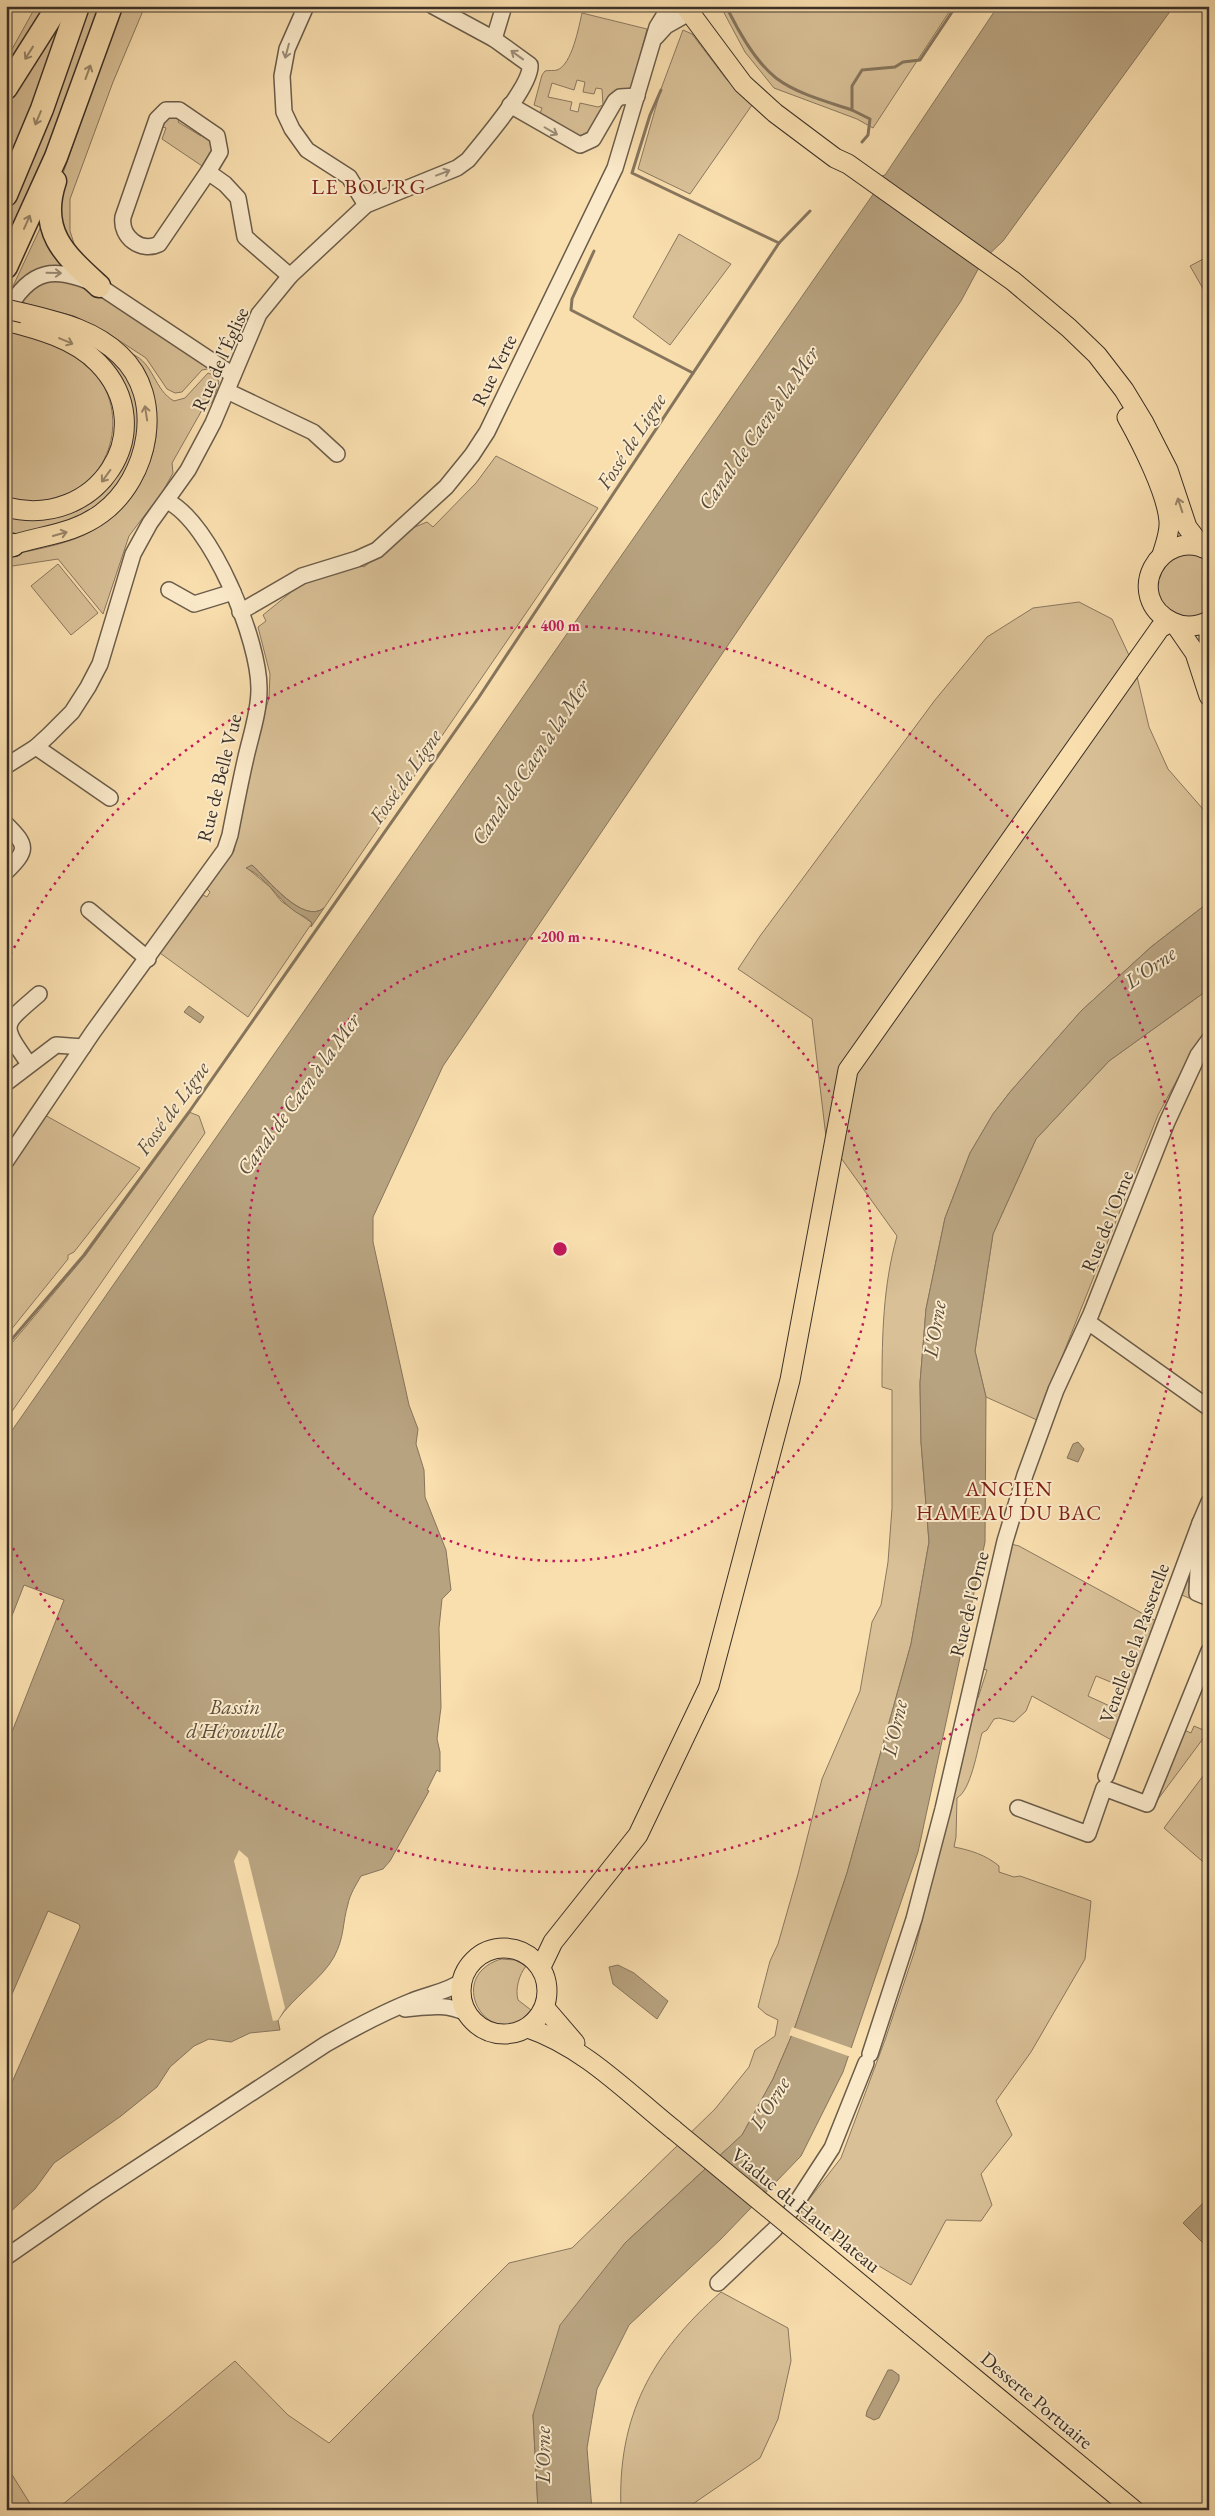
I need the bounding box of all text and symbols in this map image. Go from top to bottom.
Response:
one-way arrow [282,43,291,59]
one-way arrow [24,46,34,60]
one-way arrow [510,50,524,60]
one-way arrow [84,65,93,80]
one-way arrow [33,110,43,125]
one-way arrow [544,126,558,136]
one-way arrow [435,168,450,177]
district label: LE BOURG [311,172,427,201]
one-way arrow [24,215,33,230]
one-way arrow [45,269,61,278]
street label: Rue de l'Église [185,303,255,415]
street label: Rue Verte [466,330,523,410]
one-way arrow [58,337,73,347]
water label: Canal de Caen à la Mer [691,340,825,515]
water label: Fossé de Ligne [589,387,673,495]
one-way arrow [141,405,151,421]
one-way arrow [101,469,111,483]
one-way arrow [1175,498,1185,514]
one-way arrow [52,528,68,538]
text: 400 m [540,616,580,635]
water label: Canal de Caen à la Mer [465,673,596,850]
street label: Rue de Belle Vue [191,711,248,845]
water label: Fossé de Ligne [362,723,448,829]
text: 200 m [540,927,580,946]
water label: L'Orne [1118,939,1182,995]
water label: Canal de Caen à la Mer [230,1007,366,1180]
water label: Fossé de Ligne [128,1055,215,1161]
street label: Rue de l'Orne [1075,1166,1139,1276]
centre of rings [551,1240,569,1258]
water label: L'Orne [916,1298,952,1360]
district label: ANCIEN HAMEAU DU BAC [916,1475,1102,1526]
street label: Rue de l'Orne [943,1548,995,1659]
street label: Venelle de la Passerelle [1093,1559,1175,1727]
water label: Bassin d'Hérouville [186,1693,285,1744]
water label: L'Orne [875,1696,913,1760]
water label: L'Orne [742,2071,796,2135]
street label: Viaduc du Haut Plateau [726,2142,886,2279]
street label: Desserte Portuaire [975,2345,1099,2455]
water label: L'Orne [529,2426,556,2485]

